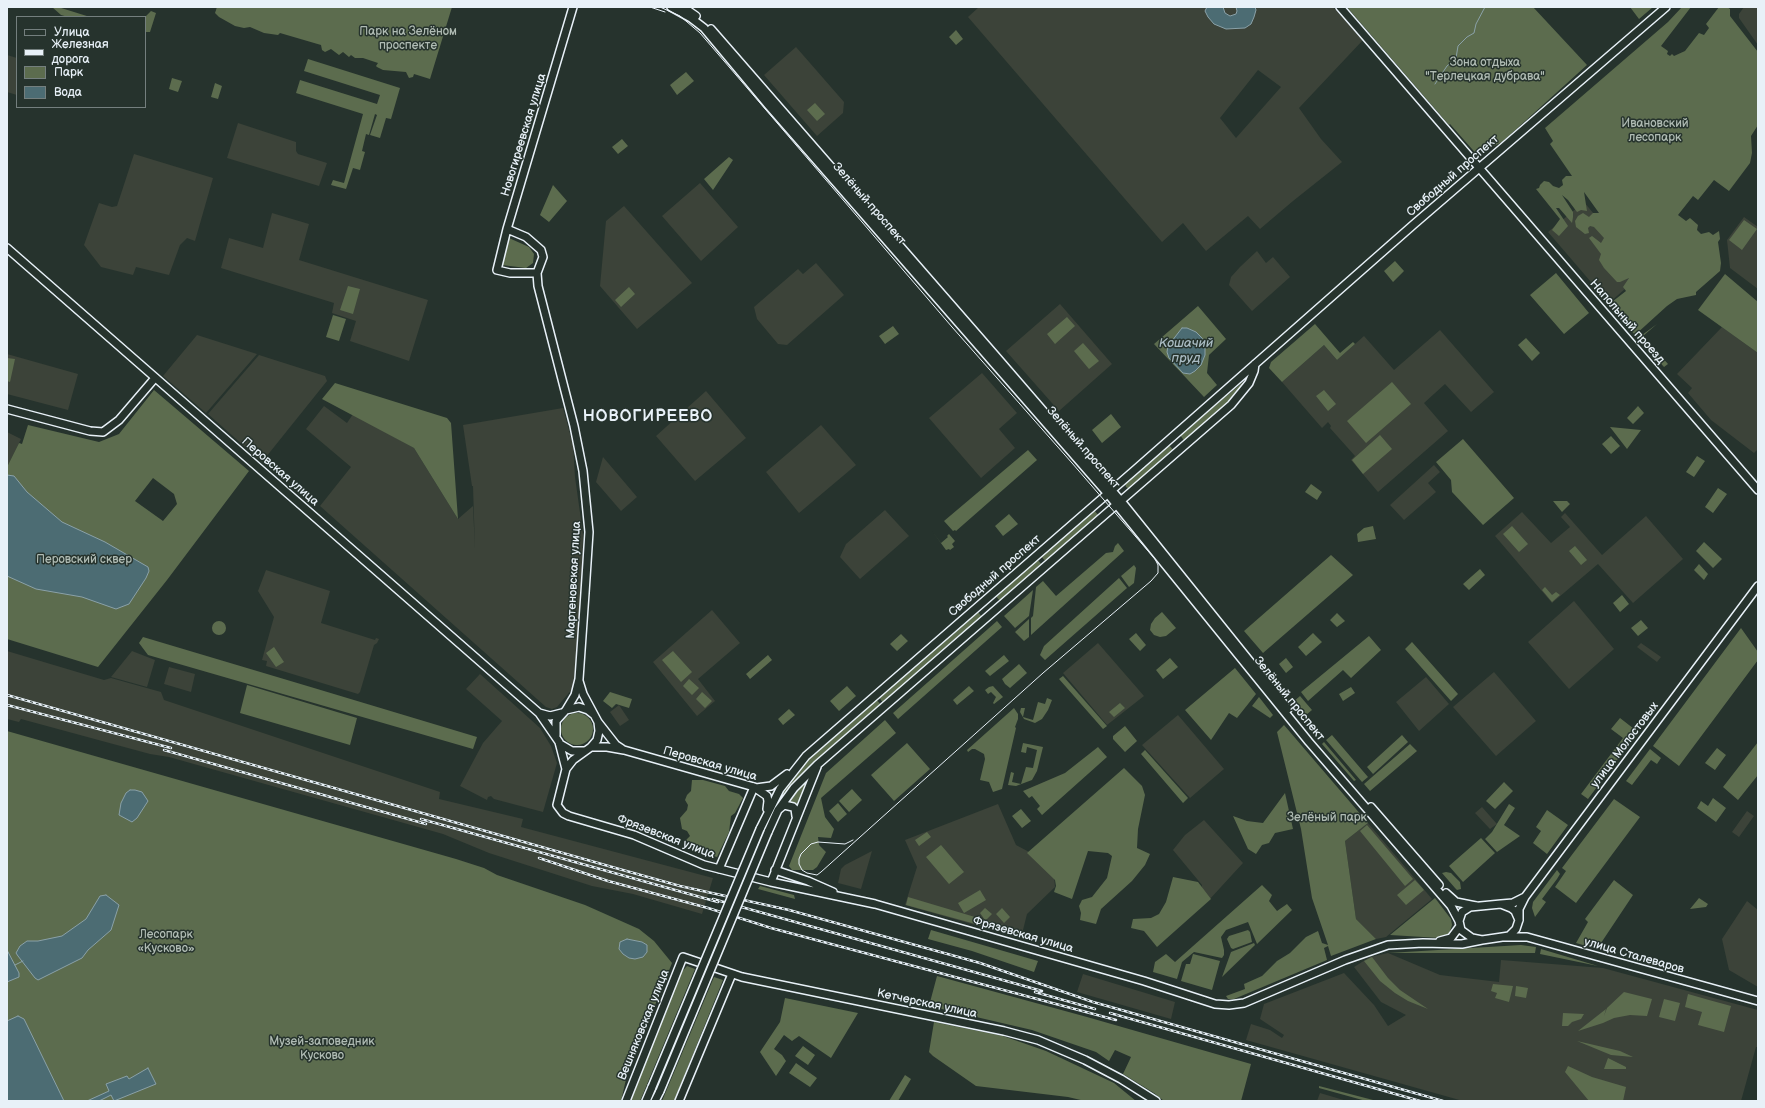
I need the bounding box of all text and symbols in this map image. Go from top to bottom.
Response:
legend [16,16,146,108]
text: Улица [54,25,90,40]
park label: Парк на Зелёном проспекте [359,25,457,53]
text: Железная дорога [52,37,109,67]
park label: Зона отдыха "Терлецкая дубрава" [1425,56,1545,84]
text: Парк [54,65,83,80]
street label: Новогиреевская улица [498,72,550,198]
text: Вода [54,85,82,100]
park label: Ивановский лесопарк [1621,117,1689,145]
street label: Свободный проспект [1404,132,1502,220]
street label: Зелёный проспект [829,160,909,248]
street label: Напольный проезд [1586,277,1668,367]
water label: Кошачий пруд [1159,336,1213,367]
street label: Зелёный проспект [1043,404,1123,492]
district label: НОВОГИРЕЕВО [583,407,713,427]
street label: Перовская улица [239,435,321,509]
street label: Мартеновская улица [564,521,584,639]
street label: Свободный проспект [946,532,1044,620]
park label: Перовский сквер [36,553,132,567]
street label: Зелёный проспект [1251,654,1327,744]
street label: улица Молостовых [1588,699,1662,791]
street label: Перовская улица [661,744,759,784]
park label: Зелёный парк [1287,811,1367,825]
street label: Фрязевская улица [615,812,717,862]
street label: Фрязевская улица [971,914,1075,956]
park label: Лесопарк «Кусково» [137,928,195,956]
street label: улица Сталеваров [1582,935,1686,977]
street label: Вешняковская улица [615,968,673,1082]
street label: Кетчерская улица [876,986,978,1022]
park label: Музей-заповедник Кусково [269,1035,375,1063]

